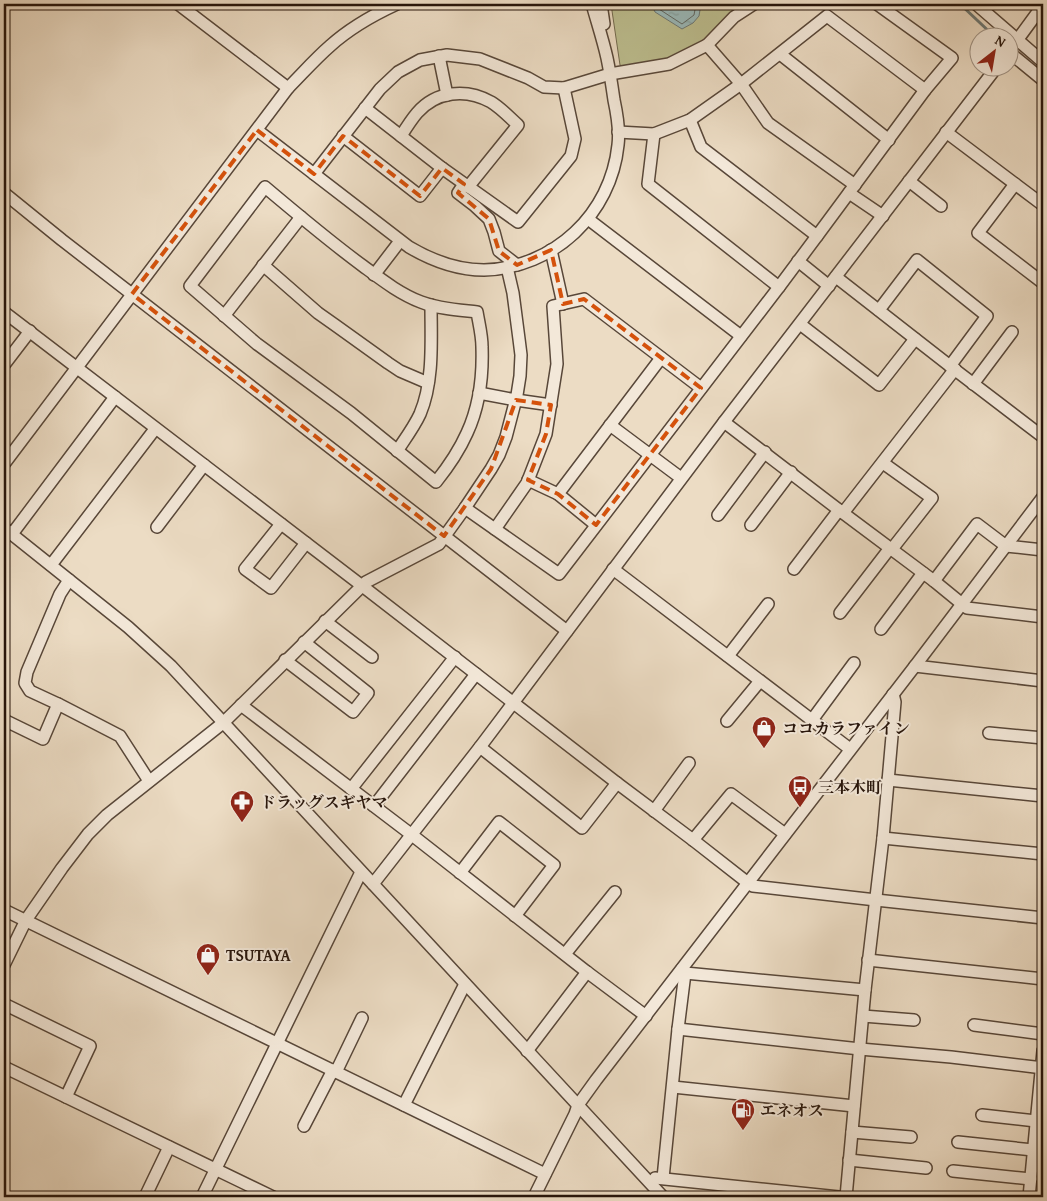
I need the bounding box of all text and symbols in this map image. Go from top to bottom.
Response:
north arrow [970,28,1020,78]
text: N [992,30,1010,52]
shop icon: ココカラファイン [751,715,777,749]
place label: ココカラファイン [782,716,910,740]
bus stop icon: 三本木町 [787,774,813,808]
place label: 三本木町 [818,775,882,799]
pharmacy icon: ドラッグスギヤマ [229,789,255,823]
place label: ドラッグスギヤマ [260,790,388,814]
shop icon: TSUTAYA [195,942,221,976]
place label: TSUTAYA [226,943,292,967]
fuel station icon: エネオス [730,1097,756,1131]
place label: エネオス [760,1098,824,1122]

